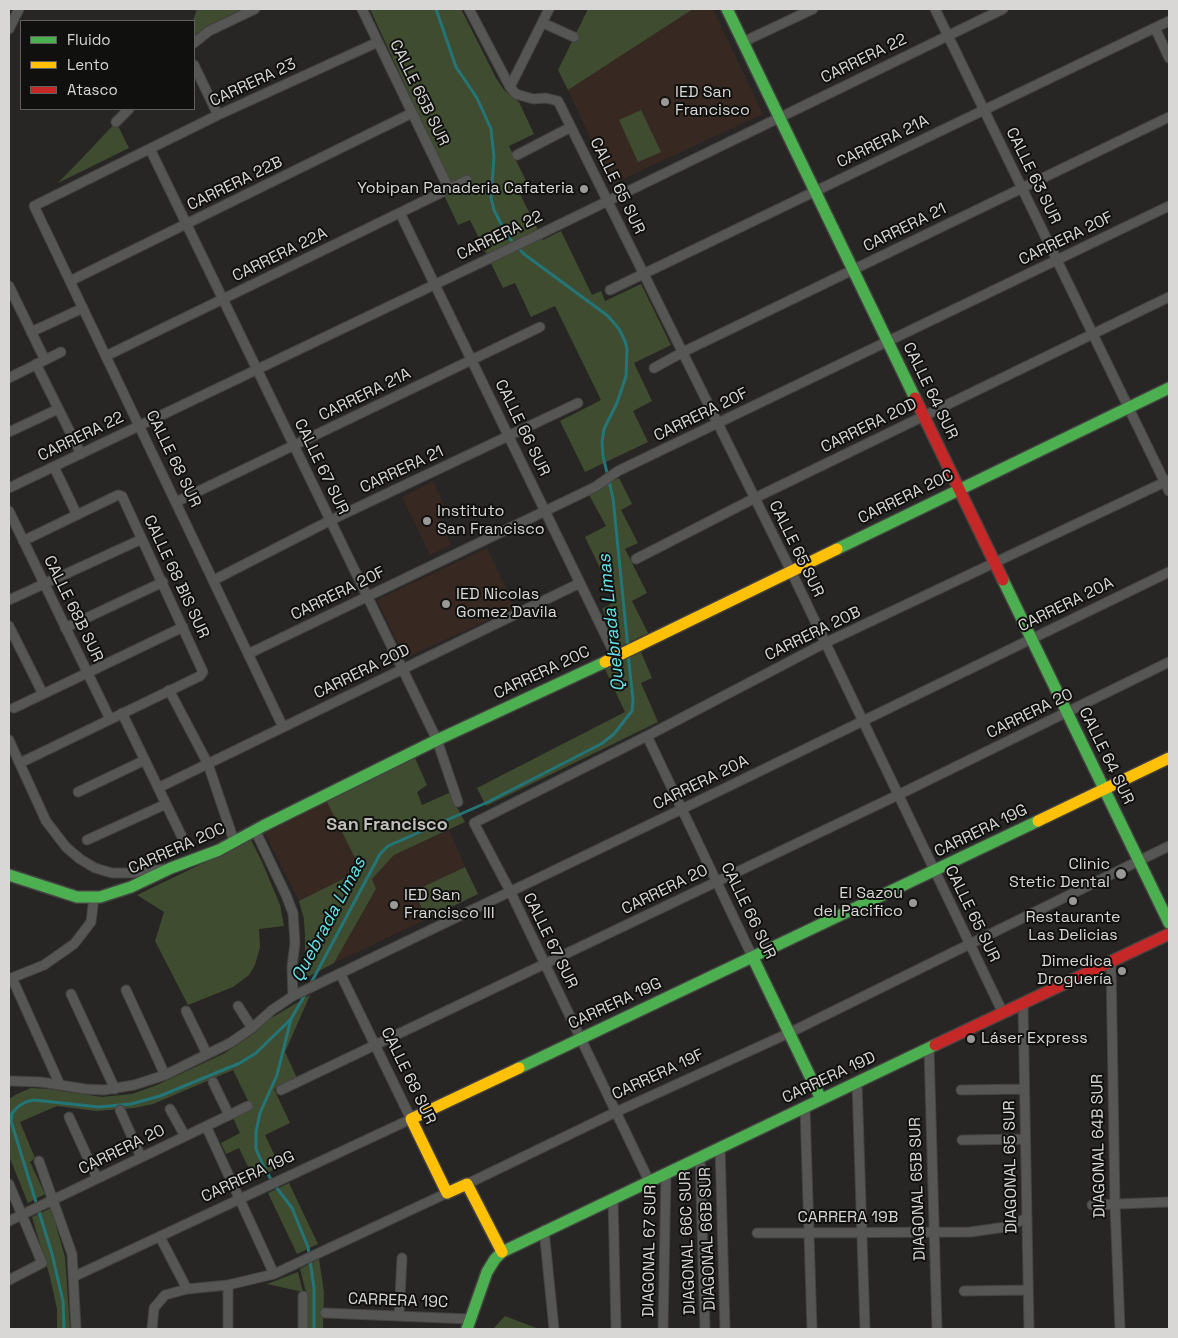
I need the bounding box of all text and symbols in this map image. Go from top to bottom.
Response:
legend [20,20,195,110]
text: Fluido [67,30,111,49]
street label: CARRERA 22 [818,30,910,88]
street label: CALLE 65B SUR [385,37,453,149]
text: Lento [67,55,109,74]
street label: CARRERA 23 [207,55,299,111]
text: Atasco [67,80,118,99]
place label: IED San Francisco [675,83,750,121]
marker: IED San Francisco [659,96,671,108]
street label: CARRERA 21A [834,111,932,173]
street label: CALLE 63 SUR [1001,125,1065,227]
street label: CALLE 65 SUR [585,135,649,237]
street label: CARRERA 22B [184,153,286,215]
place label: Yobipan Panaderia Cafateria [357,179,574,199]
marker: Yobipan Panaderia Cafateria [578,183,590,195]
street label: CARRERA 21 [860,200,950,256]
street label: CARRERA 22 [454,207,546,265]
street label: CARRERA 20F [1016,208,1116,270]
street label: CARRERA 22A [229,224,331,286]
street label: CALLE 64 SUR [898,339,962,443]
street label: CARRERA 21A [316,364,414,426]
street label: CALLE 66 SUR [490,377,554,479]
street label: CARRERA 20F [651,384,751,446]
street label: CARRERA 20D [818,395,920,457]
street label: CALLE 68 SUR [141,407,205,511]
street label: CARRERA 22 [35,408,127,466]
street label: CALLE 67 SUR [290,416,352,518]
street label: CARRERA 21 [357,442,447,498]
street label: CARRERA 20C [855,466,957,528]
street label: CALLE 65 SUR [764,498,828,600]
place label: Instituto San Francisco [437,502,545,540]
street label: CALLE 68 BIS SUR [139,512,213,642]
marker: Instituto San Francisco [421,515,433,527]
street label: CALLE 68B SUR [39,553,107,665]
water label: Quebrada Limas [594,553,630,693]
street label: CARRERA 20F [288,563,388,625]
street label: CARRERA 20A [1015,574,1117,636]
place label: IED Nicolas Gomez Davila [456,585,557,623]
marker: IED Nicolas Gomez Davila [440,598,452,610]
street label: CARRERA 20B [762,603,864,665]
street label: CARRERA 20D [311,641,413,703]
street label: CARRERA 20C [491,642,593,704]
street label: CARRERA 20 [984,685,1076,743]
street label: CALLE 64 SUR [1074,704,1138,808]
street label: CARRERA 20A [650,752,752,814]
street label: CARRERA 19G [932,800,1030,862]
district label: San Francisco [326,814,448,836]
street label: CARRERA 20C [126,819,228,879]
water label: Quebrada Limas [287,854,371,986]
place label: Clinic Stetic Dental [1009,855,1110,893]
street label: CALLE 66 SUR [716,860,780,962]
street label: CARRERA 20 [619,861,711,919]
street label: CALLE 65 SUR [940,863,1004,965]
marker: Clinic Stetic Dental [1114,867,1128,881]
place label: El Sazou del Pacifico [813,884,903,922]
place label: IED San Francisco III [404,886,495,924]
street label: CALLE 67 SUR [519,890,581,992]
marker: Restaurante Las Delicias [1067,895,1079,907]
marker: El Sazou del Pacifico [907,897,919,909]
marker: IED San Francisco III [388,899,400,911]
place label: Restaurante Las Delicias [1025,908,1121,946]
place label: Dimedica Droguería [1037,952,1112,990]
marker: Dimedica Droguería [1116,965,1128,977]
street label: CARRERA 19G [565,974,665,1034]
street label: CALLE 68 SUR [376,1024,440,1128]
place label: Láser Express [981,1029,1088,1049]
marker: Láser Express [965,1033,977,1045]
street label: CARRERA 19F [609,1045,707,1105]
street label: CARRERA 19D [779,1048,879,1108]
street label: DIAGONAL 64B SUR [1088,1074,1110,1218]
street label: DIAGONAL 65 SUR [1000,1100,1022,1234]
street label: DIAGONAL 65B SUR [906,1117,930,1261]
street label: CARRERA 20 [76,1121,168,1179]
street label: CARRERA 19G [198,1147,298,1207]
street label: DIAGONAL 66B SUR [696,1167,720,1311]
street label: DIAGONAL 66C SUR [676,1171,700,1315]
street label: DIAGONAL 67 SUR [639,1185,661,1317]
street label: CARRERA 19B [798,1208,898,1228]
street label: CARRERA 19C [347,1290,449,1312]

